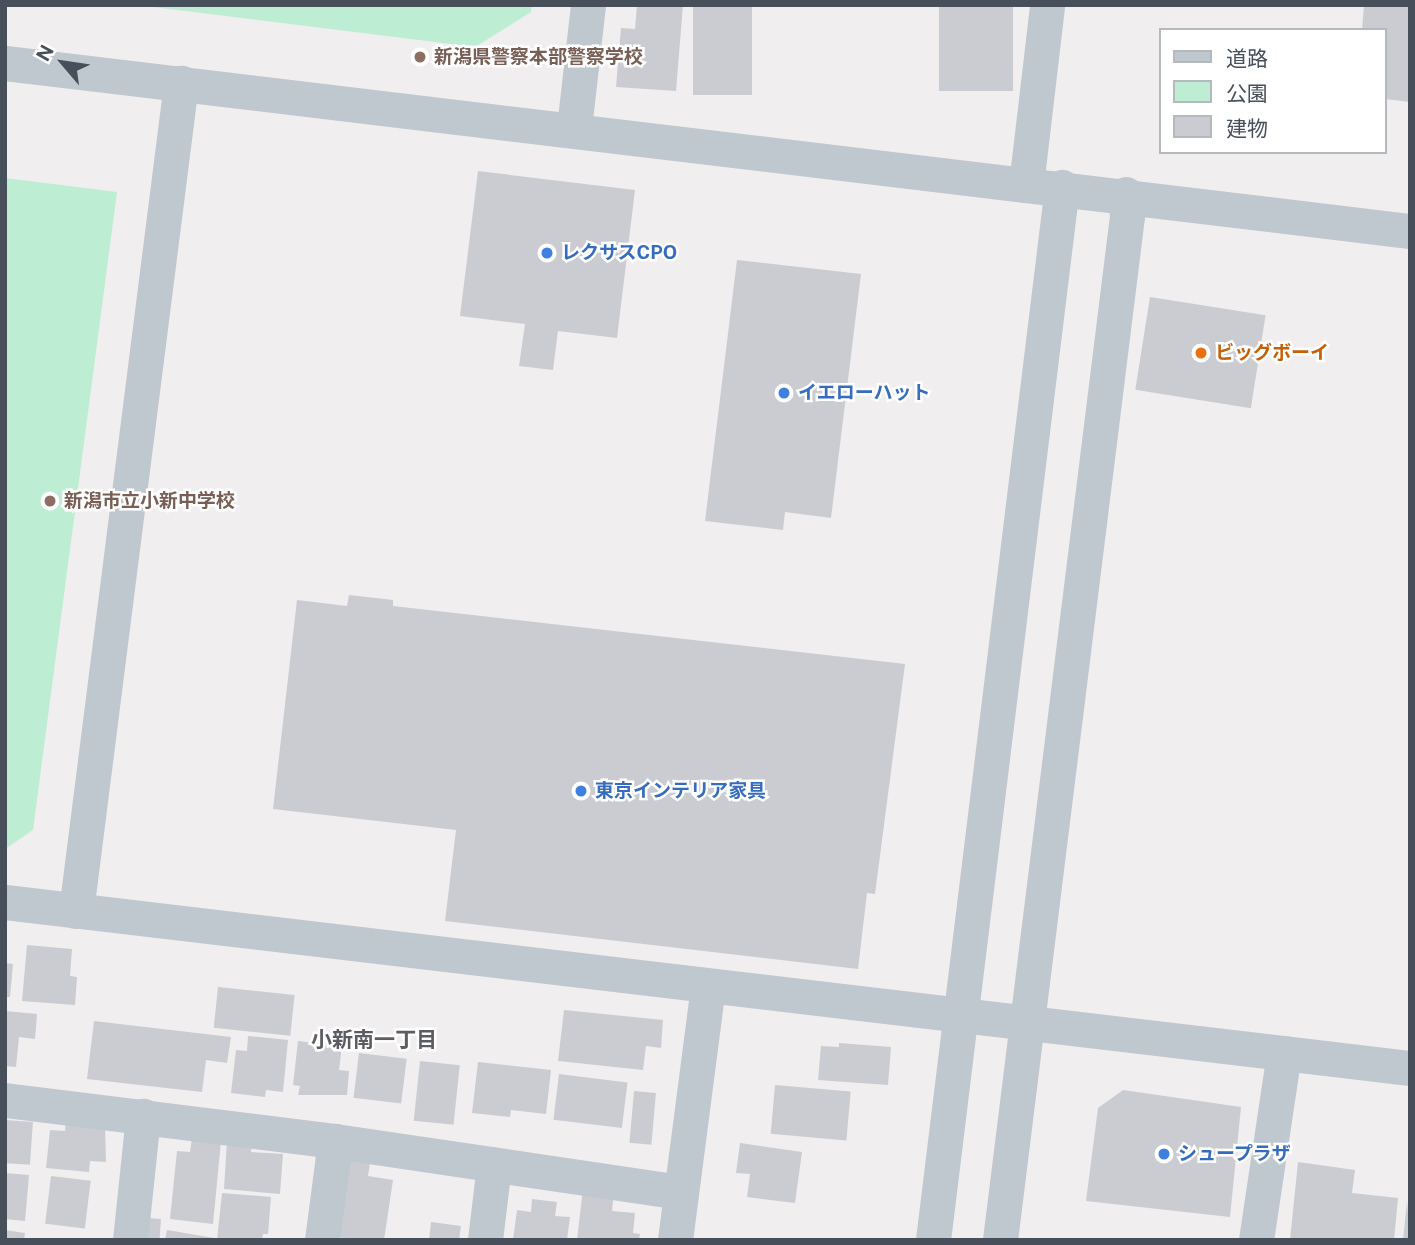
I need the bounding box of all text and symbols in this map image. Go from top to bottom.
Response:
north arrow [28,28,98,98]
legend [1160,28,1387,154]
text: N [31,41,58,65]
place label: 新潟県警察本部警察学校 [434,46,643,68]
text: 道路 [1226,46,1268,71]
marker: 新潟県警察本部警察学校 [412,49,428,65]
text: 公園 [1226,81,1268,106]
text: 建物 [1226,116,1268,141]
place label: レクサスCPO [561,242,678,264]
marker: レクサスCPO [539,245,555,261]
place label: ビッグボーイ [1215,342,1329,364]
marker: ビッグボーイ [1193,345,1209,361]
place label: イエローハット [798,382,931,404]
marker: イエローハット [776,385,792,401]
place label: 新潟市立小新中学校 [64,490,235,512]
marker: 新潟市立小新中学校 [42,493,58,509]
place label: 東京インテリア家具 [595,780,766,802]
marker: 東京インテリア家具 [573,783,589,799]
district label: 小新南一丁目 [311,1027,437,1053]
place label: シュープラザ [1178,1143,1292,1165]
marker: シュープラザ [1156,1146,1172,1162]

